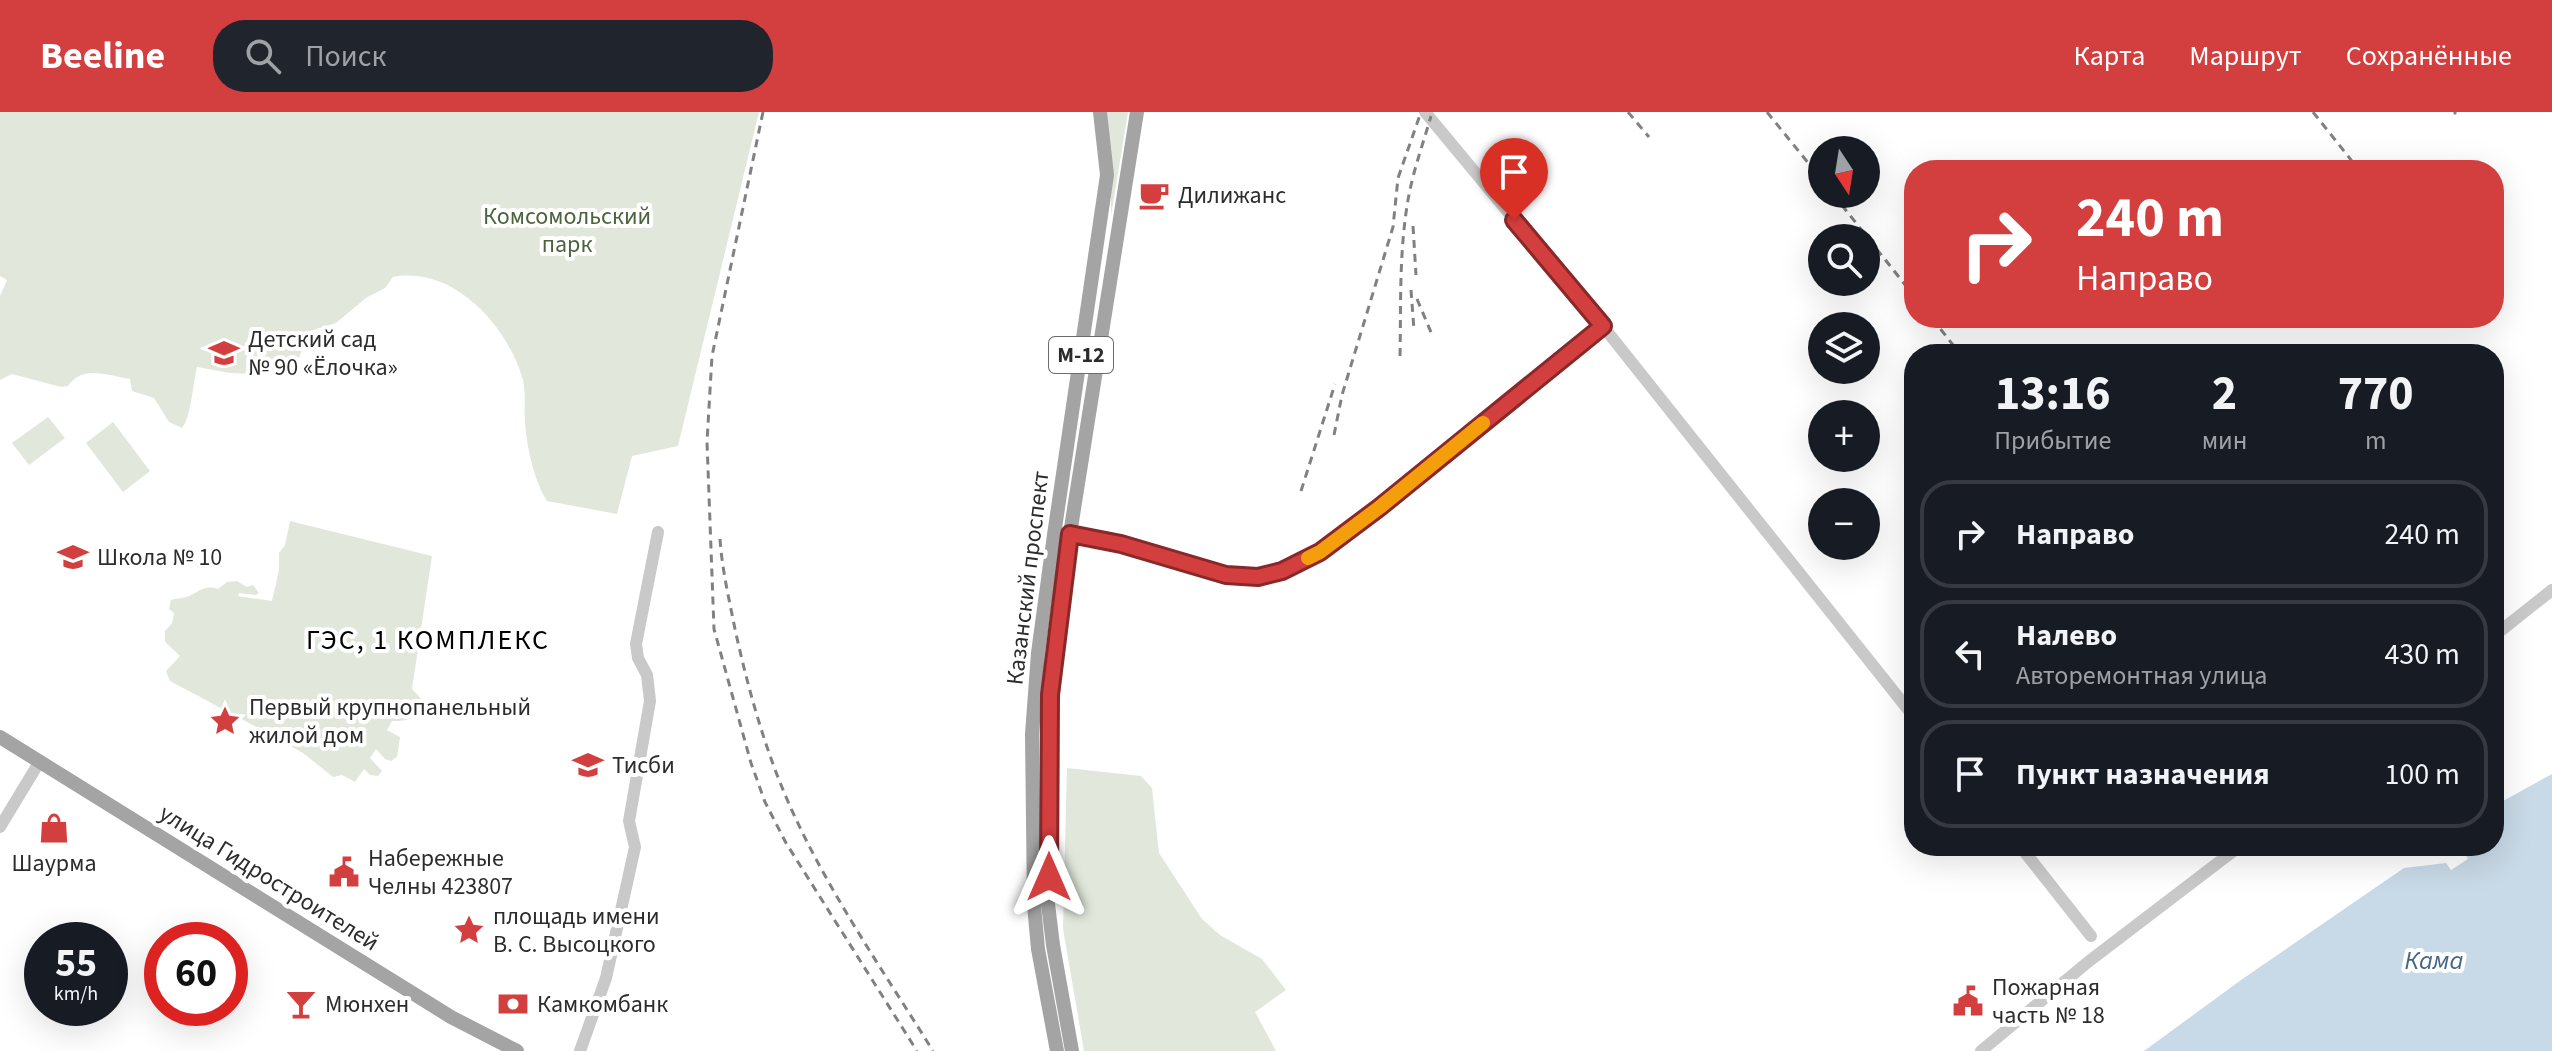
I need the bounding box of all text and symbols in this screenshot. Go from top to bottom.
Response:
search box [213,20,773,92]
text: Beeline [40,29,165,83]
icon: search [241,34,285,78]
text: Поиск [305,35,386,78]
text: Карта [2074,36,2145,76]
text: Маршрут [2189,36,2302,76]
text: Сохранённые [2346,36,2512,76]
north arrow [1808,136,1880,208]
map controls [1808,136,1880,560]
pin [1480,138,1548,220]
icon: arrive [1492,150,1536,194]
cafe icon: Дилижанс [1137,178,1171,212]
place label: Дилижанс [1178,178,1286,213]
text: 240 m [2076,179,2224,258]
icon: right [1944,192,2048,296]
park label: Комсомольский парк [483,199,651,262]
button: search [1808,224,1880,296]
text: Направо [2076,253,2213,304]
button: layers [1808,312,1880,384]
place label: Детский сад № 90 «Ёлочка» [248,322,398,385]
school or university icon: Детский сад № 90 «Ёлочка» [207,336,241,370]
road number: М-12 [1049,337,1113,373]
text: 13:16 [1995,360,2111,428]
text: 2 [2212,360,2237,428]
text: 770 [2338,360,2414,428]
button: + [1808,400,1880,472]
text: Прибытие [1994,422,2111,459]
text: мин [2202,422,2247,459]
text: m [2365,422,2386,459]
street label: Казанский проспект [997,469,1059,687]
button: − [1808,488,1880,560]
icon: right [1948,512,1992,556]
text: Направо [2016,513,2134,556]
text: 240 m [2384,513,2460,556]
school or university icon: Школа № 10 [56,540,90,574]
place label: Школа № 10 [97,540,222,575]
text: Налево [2016,614,2117,657]
district label: ГЭС, 1 КОМПЛЕКС [306,620,550,660]
icon: left [1948,632,1992,676]
text: 430 m [2384,633,2460,676]
text: Авторемонтная улица [2016,657,2267,694]
place label: Первый крупнопанельный жилой дом [249,690,531,753]
place icon: Первый крупнопанельный жилой дом [208,704,242,738]
school or university icon: Тисби [571,748,605,782]
place label: Тисби [612,748,675,783]
icon: arrive [1948,752,1992,796]
text: Пункт назначения [2016,753,2270,796]
text: 100 m [2384,753,2460,796]
street label: улица Гидростроителей [152,796,386,960]
shop icon: Шаурма [37,811,71,845]
position arrow [1007,835,1091,919]
place label: Набережные Челны 423807 [368,841,513,904]
place label: Шаурма [12,846,96,881]
public building icon: Набережные Челны 423807 [327,855,361,889]
place label: площадь имени В. С. Высоцкого [493,899,660,962]
place icon: площадь имени В. С. Высоцкого [452,913,486,947]
speed limit sign: 60 [144,922,248,1026]
text: 55 [55,935,97,992]
water label: Кама [2404,942,2464,979]
place label: Пожарная часть № 18 [1992,970,2105,1033]
text: km/h [54,980,98,1008]
public building icon: Пожарная часть № 18 [1951,984,1985,1018]
bar icon: Мюнхен [284,987,318,1021]
place label: Мюнхен [325,987,409,1022]
bank icon: Камкомбанк [496,987,530,1021]
place label: Камкомбанк [537,987,668,1022]

